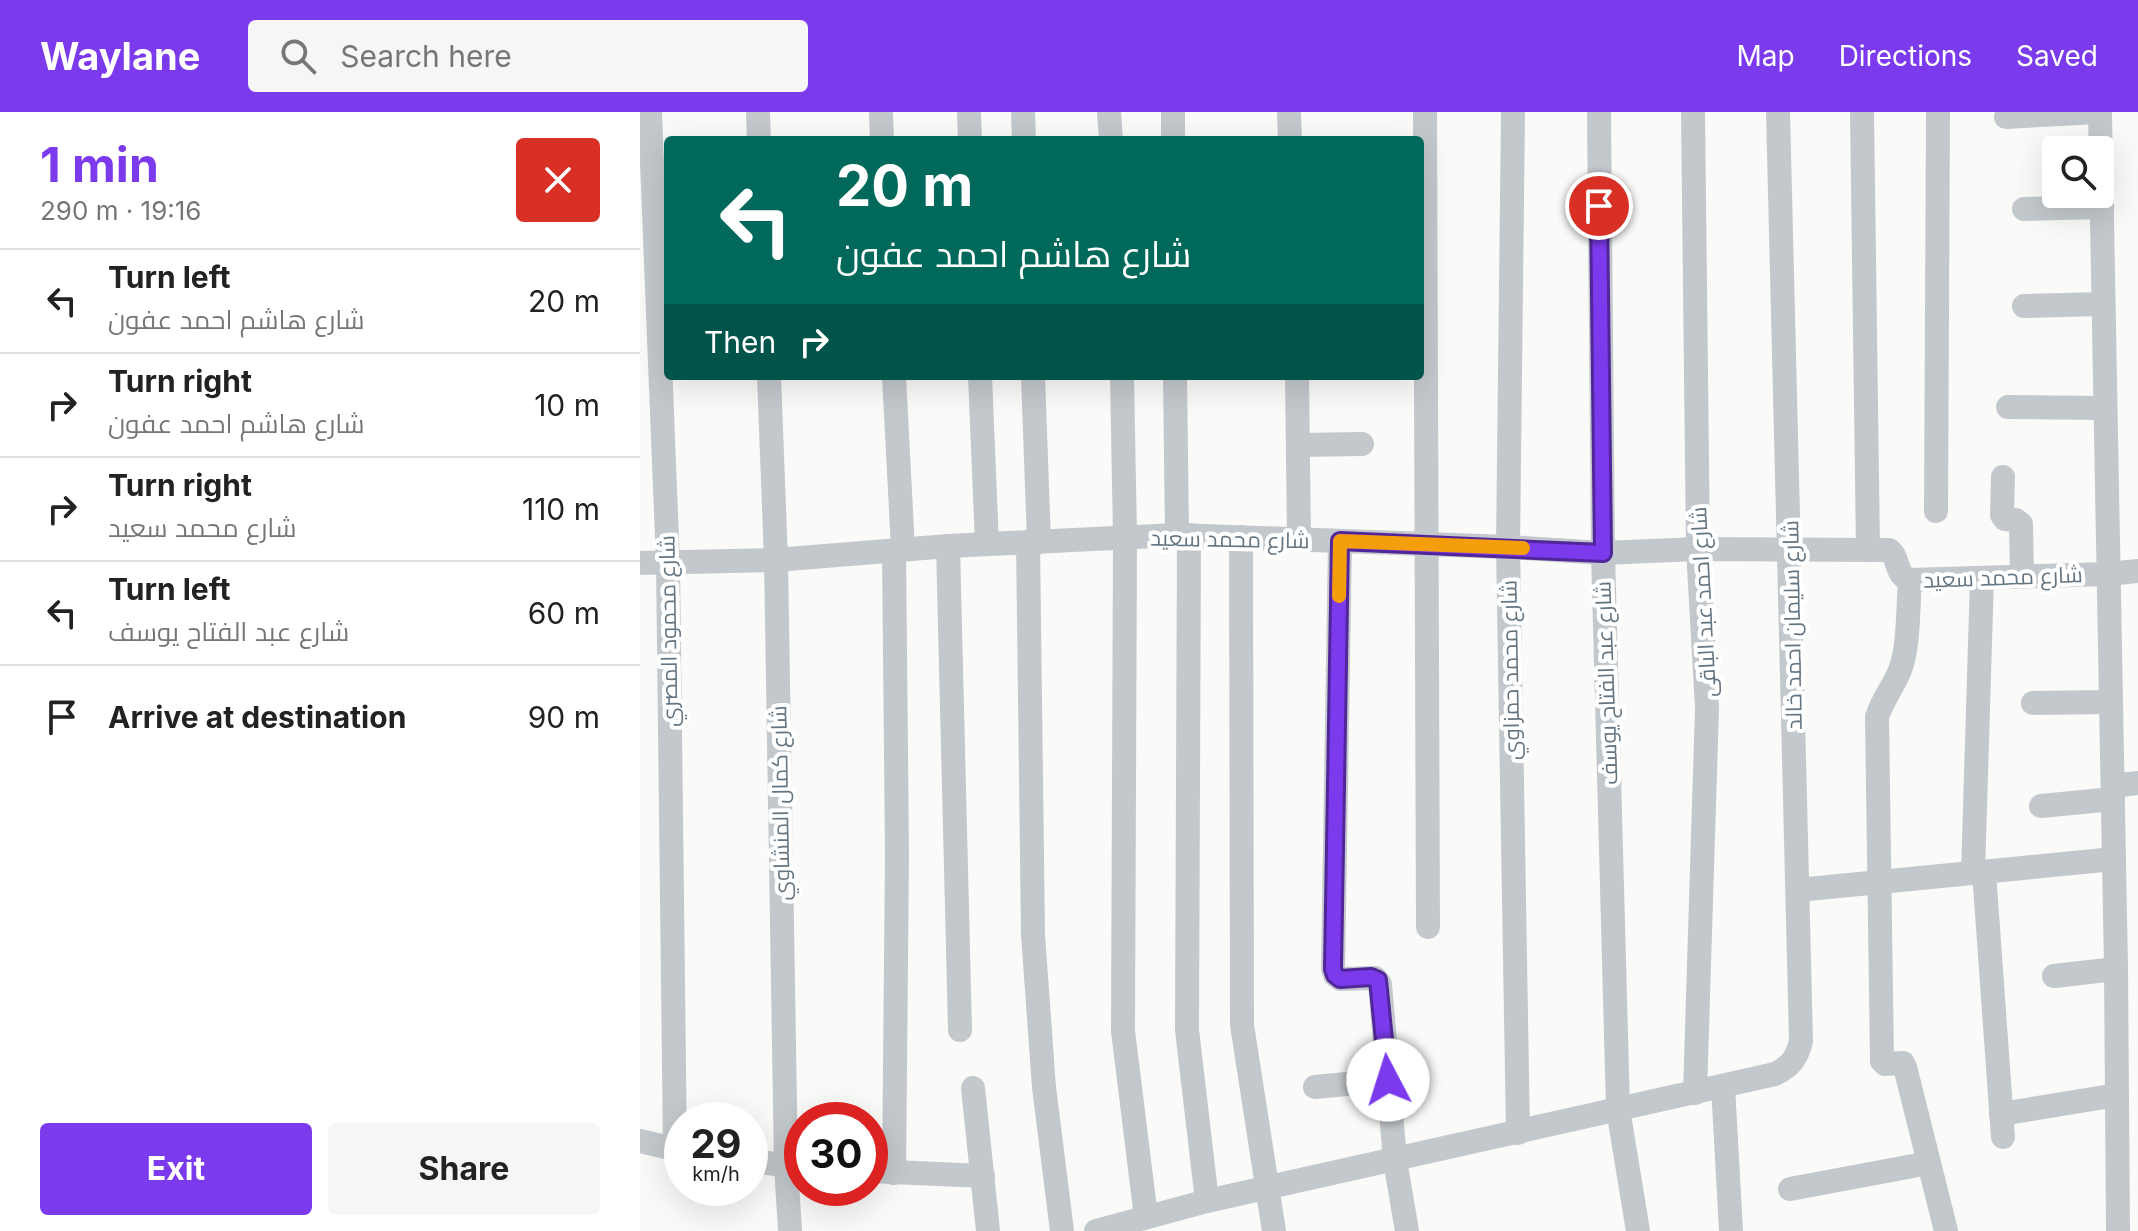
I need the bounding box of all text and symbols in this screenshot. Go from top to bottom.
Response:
search box [248,20,808,92]
text: Waylane [40,33,200,79]
icon: search [276,34,320,78]
text: Search here [340,38,512,74]
text: Map [1736,39,1795,73]
text: Directions [1839,39,1972,73]
text: Saved [2016,39,2098,73]
text: 1 min [40,135,159,194]
map controls [2042,136,2114,208]
button: search [2042,136,2114,208]
button: close [516,138,600,222]
text: 20 m [836,152,973,220]
icon: left [704,168,808,272]
pin [1565,172,1633,240]
icon: arrive [1577,184,1621,228]
text: 290 m · 19:16 [40,195,201,226]
text: شارع هاشم احمد عفون [836,232,1191,276]
text: Turn left [108,259,230,295]
icon: left [40,279,84,323]
text: 20 m [528,283,600,319]
text: شارع هاشم احمد عفون [108,304,365,335]
icon: right [792,320,836,364]
text: Then [704,324,776,360]
text: Turn right [108,363,252,399]
icon: right [40,383,84,427]
text: 10 m [534,387,600,423]
text: شارع هاشم احمد عفون [108,408,365,439]
text: Turn right [108,467,252,503]
icon: right [40,487,84,531]
text: 110 m [522,491,600,527]
street label: شارع احمد عبد الباقى [1685,506,1723,698]
text: شارع محمد سعيد [108,512,296,543]
street label: شارع سليمان احمد خالد [1777,520,1809,730]
street label: شارع محمد سعيد [1150,525,1310,555]
street label: شارع محمود المصري [653,535,687,727]
street label: شارع محمد سعيد [1923,561,2083,595]
text: Turn left [108,571,230,607]
street label: شارع محمد حمزاوي [1495,580,1529,760]
street label: شارع عبد الفتاح يوسف [1589,580,1625,785]
icon: left [40,591,84,635]
text: 60 m [528,595,600,631]
text: شارع عبد الفتاح يوسف [108,616,349,647]
icon: arrive [40,695,84,739]
text: Arrive at destination [108,699,406,735]
text: 90 m [528,699,600,735]
street label: شارع كمال المنشاوي [765,705,799,901]
position arrow [1346,1038,1430,1122]
speed limit sign: 30 [784,1102,888,1206]
text: 29 [690,1119,742,1168]
button: Exit [40,1123,312,1215]
button: Share [328,1123,600,1215]
text: km/h [692,1162,740,1186]

